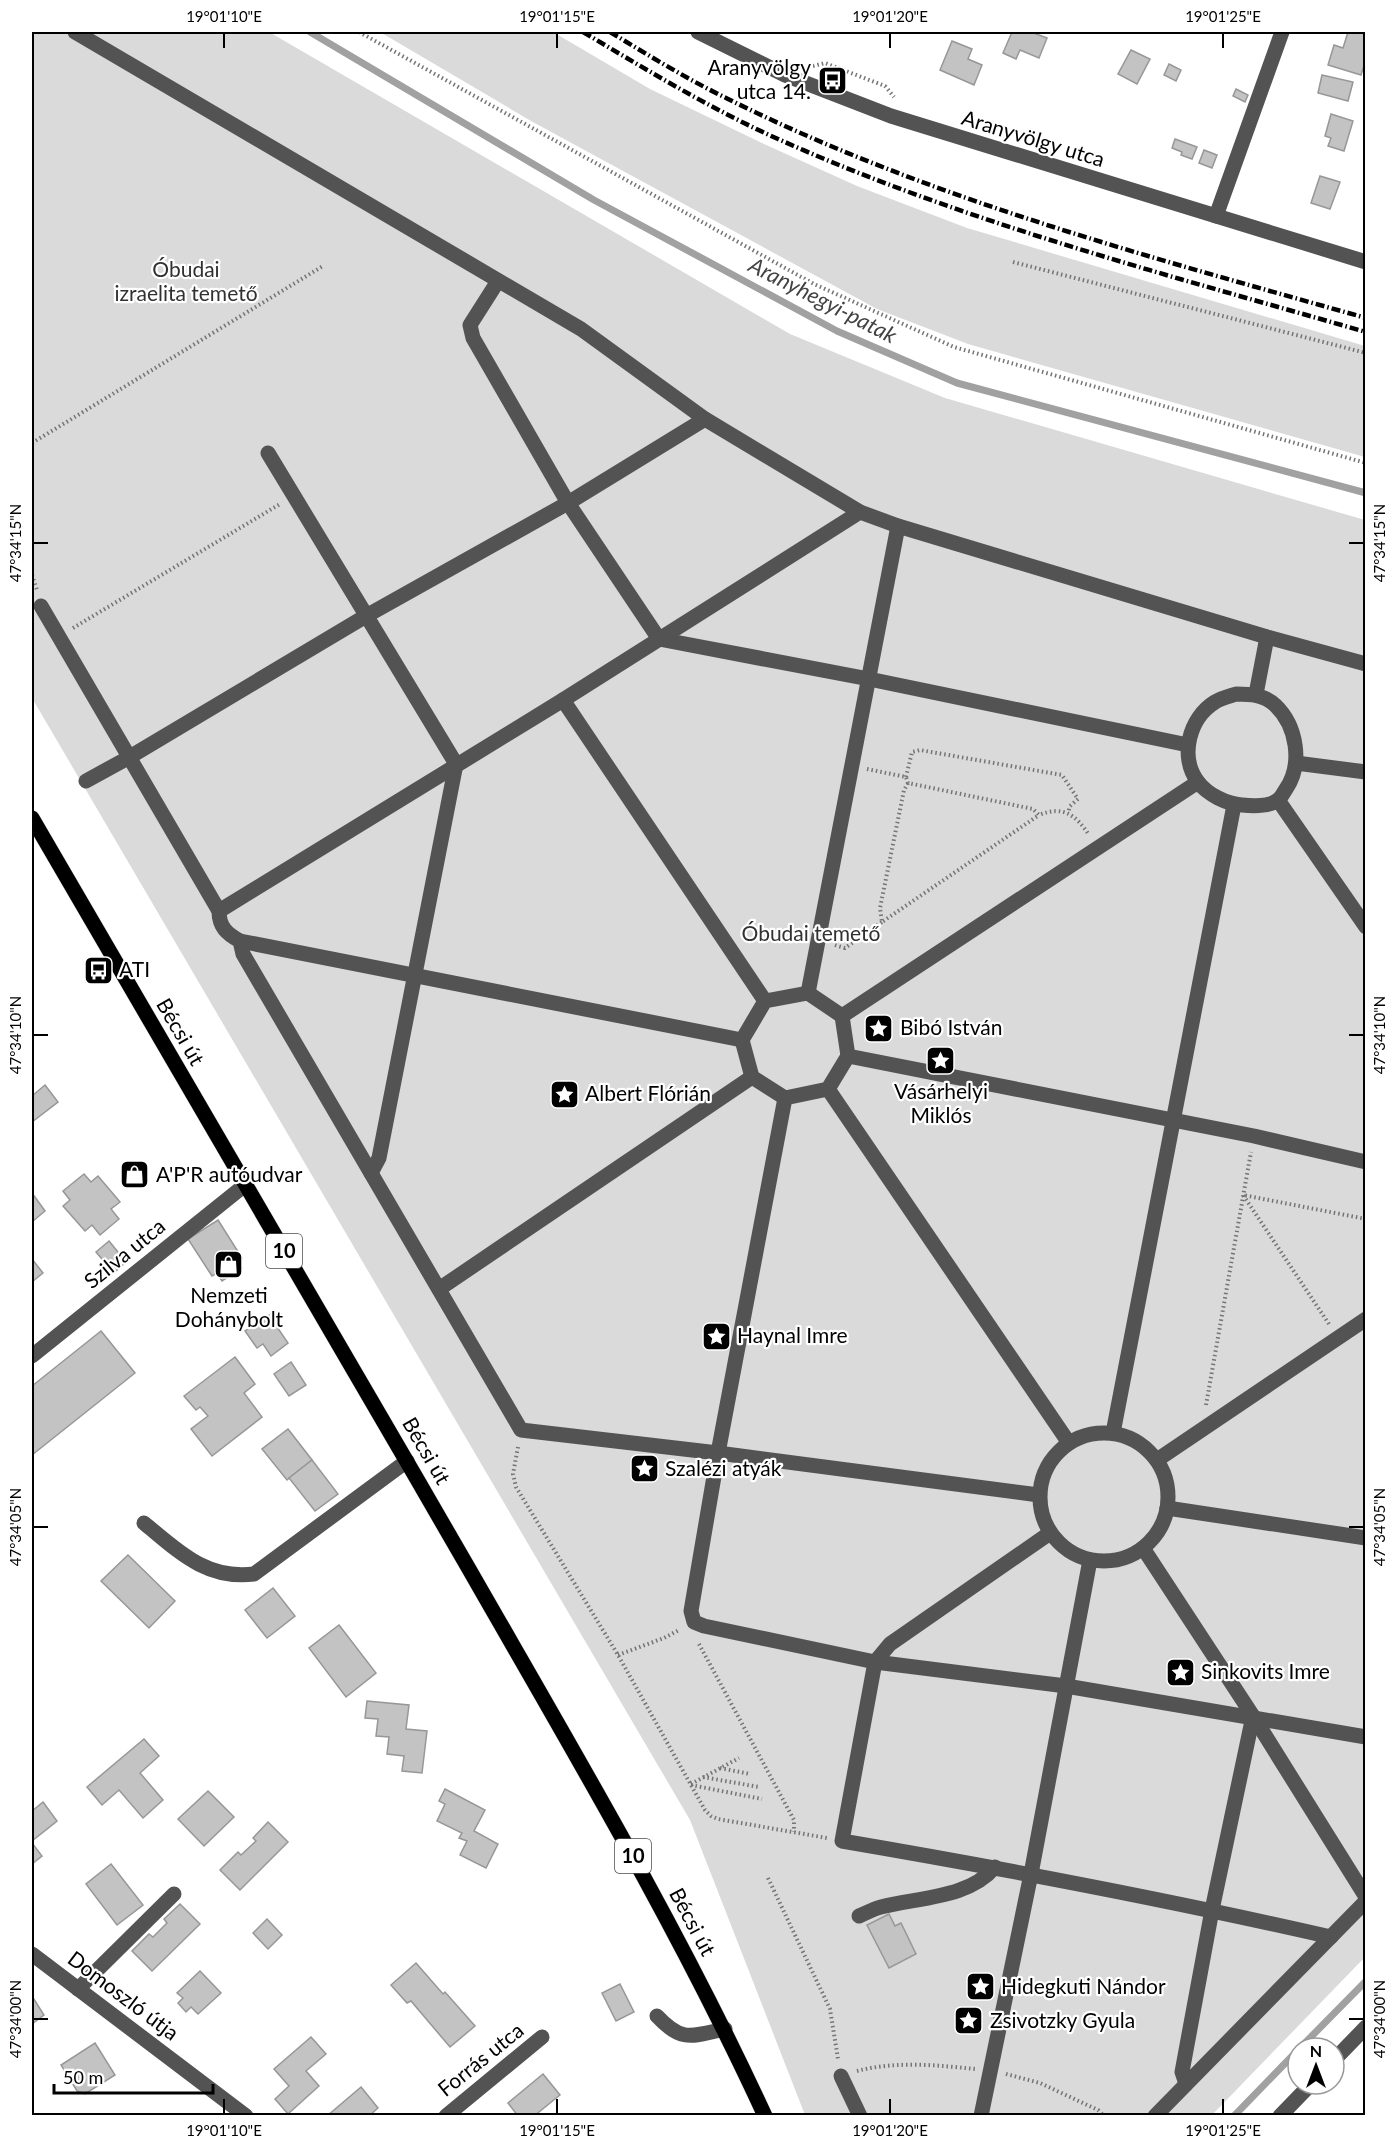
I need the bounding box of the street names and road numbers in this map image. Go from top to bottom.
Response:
street label: Aranyvölgy utca [959,104,1108,171]
street label: Bécsi út [152,993,211,1070]
street label: Szilva utca [79,1213,169,1293]
road number: 10 [266,1234,302,1268]
street label: Bécsi út [398,1412,457,1489]
road number: 10 [615,1839,651,1873]
street label: Bécsi út [665,1883,722,1960]
street label: Domoszló útja [63,1945,184,2045]
street label: Forrás utca [432,2017,528,2101]

